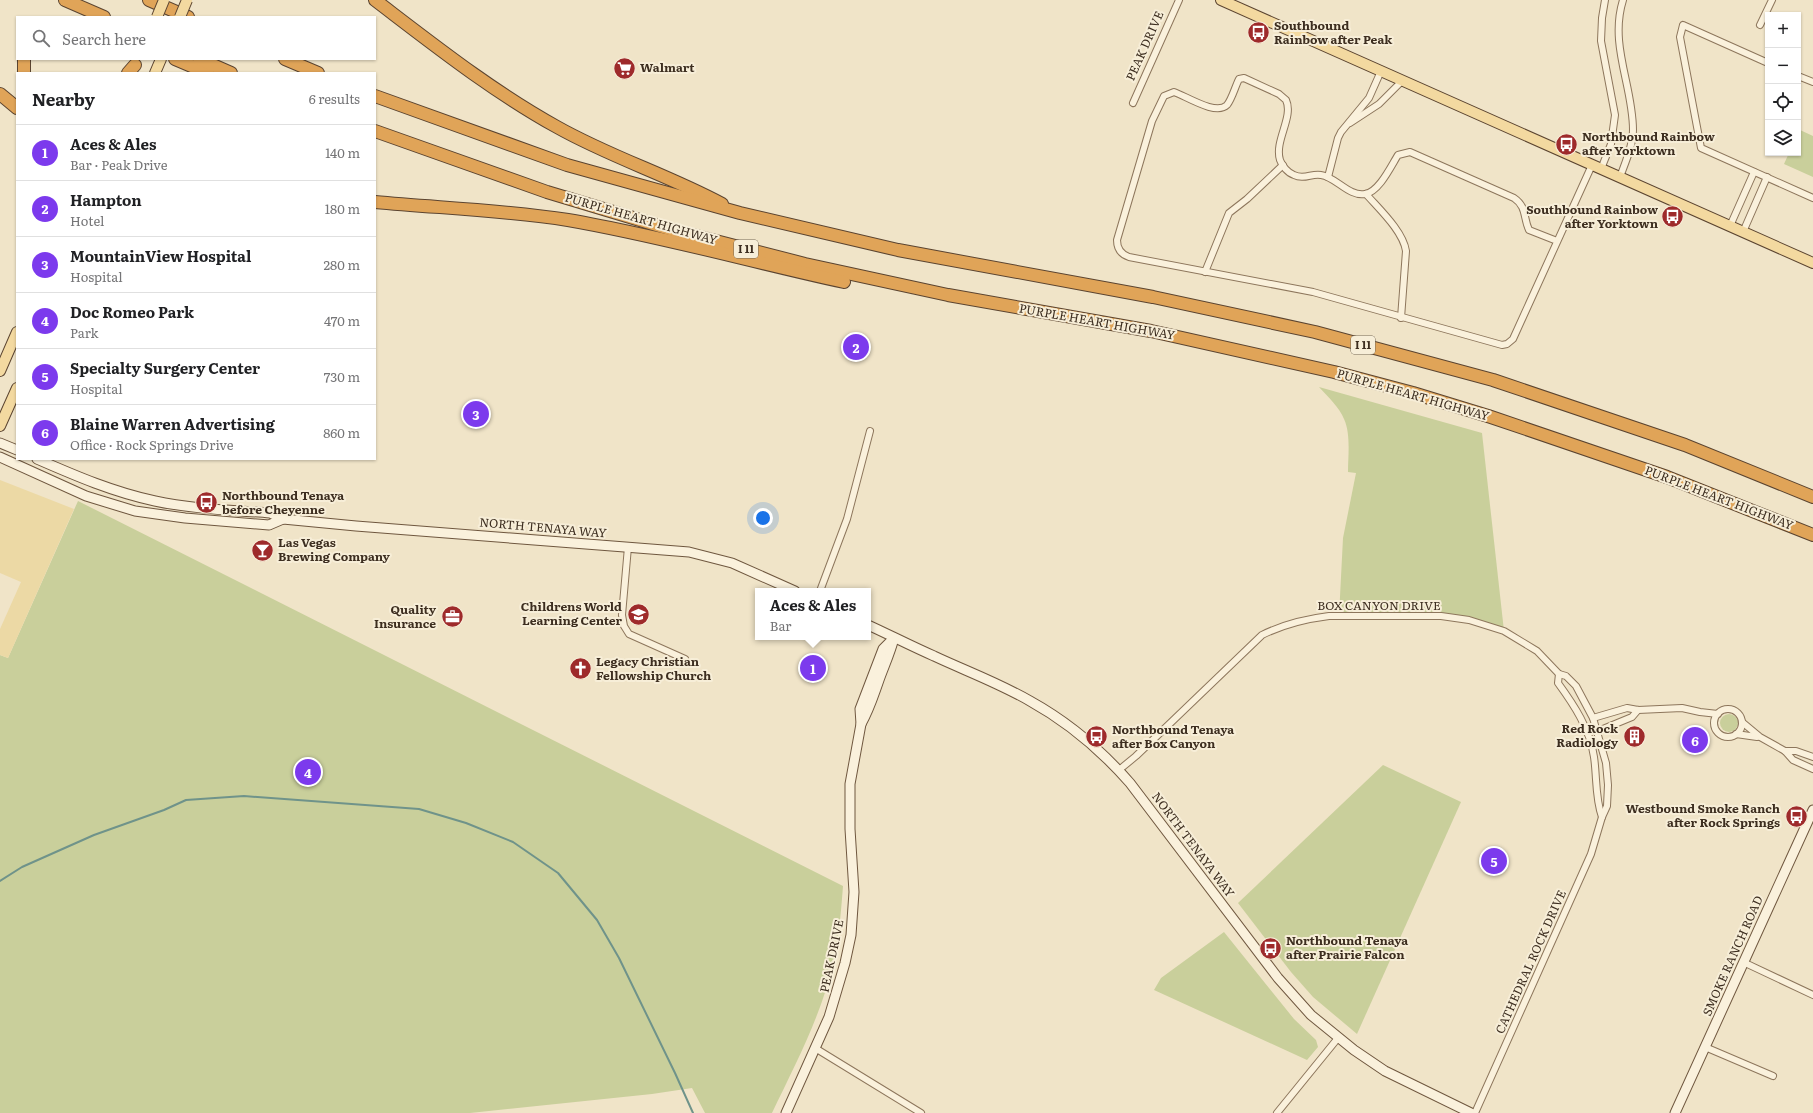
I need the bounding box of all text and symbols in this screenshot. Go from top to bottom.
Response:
street label: PEAK DRIVE [1121,8,1168,83]
map controls [1765,12,1801,156]
button: + [1765,12,1801,48]
search box [16,16,376,60]
place label: Southbound Rainbow after Peak [1274,16,1393,48]
bus stop icon: Southbound Rainbow after Peak [1245,20,1271,46]
icon: search [30,27,52,49]
text: Search here [62,27,146,50]
button: − [1765,48,1801,84]
supermarket icon: Walmart [612,55,638,81]
place label: Walmart [640,58,695,76]
button: locate [1765,84,1801,120]
text: Nearby [32,86,95,111]
text: 6 results [309,89,360,108]
button: layers [1765,120,1801,156]
place label: Northbound Rainbow after Yorktown [1582,127,1715,159]
bus stop icon: Northbound Rainbow after Yorktown [1554,131,1580,157]
text: Aces & Ales [70,132,156,155]
text: 1 [42,143,48,162]
text: 140 m [325,143,360,162]
text: Bar · Peak Drive [70,155,167,174]
text: Hampton [70,188,142,211]
street label: PURPLE HEART HIGHWAY [563,188,720,249]
text: 2 [42,199,48,218]
text: 180 m [325,199,360,218]
place label: Southbound Rainbow after Yorktown [1526,200,1659,232]
bus stop icon: Southbound Rainbow after Yorktown [1660,204,1686,230]
text: Hotel [70,211,104,230]
road number: I 11 [734,240,758,258]
text: MountainView Hospital [70,244,251,267]
text: 3 [41,255,49,274]
text: 280 m [324,255,360,274]
text: Hospital [70,267,123,286]
street label: PURPLE HEART HIGHWAY [1018,298,1177,344]
text: Doc Romeo Park [70,300,194,323]
text: 4 [41,311,49,330]
text: 470 m [324,311,360,330]
text: Park [70,323,99,342]
pin: 2 [843,332,869,362]
road number: I 11 [1351,336,1375,354]
text: Specialty Surgery Center [70,356,260,379]
street label: PURPLE HEART HIGHWAY [1335,364,1492,425]
text: 5 [41,367,49,386]
text: 730 m [324,367,360,386]
text: Hospital [70,379,123,398]
pin: 3 [463,399,489,429]
text: Blaine Warren Advertising [70,412,275,435]
text: 6 [41,423,49,442]
text: 860 m [323,423,360,442]
text: Office · Rock Springs Drive [70,435,233,454]
street label: PURPLE HEART HIGHWAY [1642,460,1797,534]
place label: Northbound Tenaya before Cheyenne [222,486,344,518]
bus stop icon: Northbound Tenaya before Cheyenne [193,490,219,516]
your location [753,508,773,528]
street label: NORTH TENAYA WAY [479,512,608,542]
place label: Las Vegas Brewing Company [278,533,391,565]
bar icon: Las Vegas Brewing Company [249,537,275,563]
popup [755,588,871,640]
text: Aces & Ales [770,593,856,616]
street label: BOX CANYON DRIVE [1317,596,1441,614]
place label: Childrens World Learning Center [521,597,622,629]
place label: Quality Insurance [374,600,437,632]
school or university icon: Childrens World Learning Center [625,601,651,627]
office icon: Quality Insurance [439,604,465,630]
text: Bar [770,616,791,635]
place label: Legacy Christian Fellowship Church [596,652,711,684]
pin: 1 [800,653,826,683]
church icon: Legacy Christian Fellowship Church [567,656,593,682]
place label: Red Rock Radiology [1556,719,1619,751]
place label: Northbound Tenaya after Box Canyon [1112,720,1234,752]
building icon: Red Rock Radiology [1621,723,1647,749]
bus stop icon: Northbound Tenaya after Box Canyon [1084,724,1110,750]
pin: 6 [1682,725,1708,755]
pin: 4 [295,757,321,787]
street label: NORTH TENAYA WAY [1148,788,1240,901]
place label: Westbound Smoke Ranch after Rock Springs [1626,799,1780,831]
bus stop icon: Westbound Smoke Ranch after Rock Springs [1783,803,1809,829]
pin: 5 [1481,846,1507,876]
street label: CATHEDRAL ROCK DRIVE [1490,887,1570,1036]
street label: SMOKE RANCH ROAD [1697,892,1767,1019]
street label: PEAK DRIVE [814,917,848,994]
place label: Northbound Tenaya after Prairie Falcon [1286,931,1408,963]
bus stop icon: Northbound Tenaya after Prairie Falcon [1257,935,1283,961]

